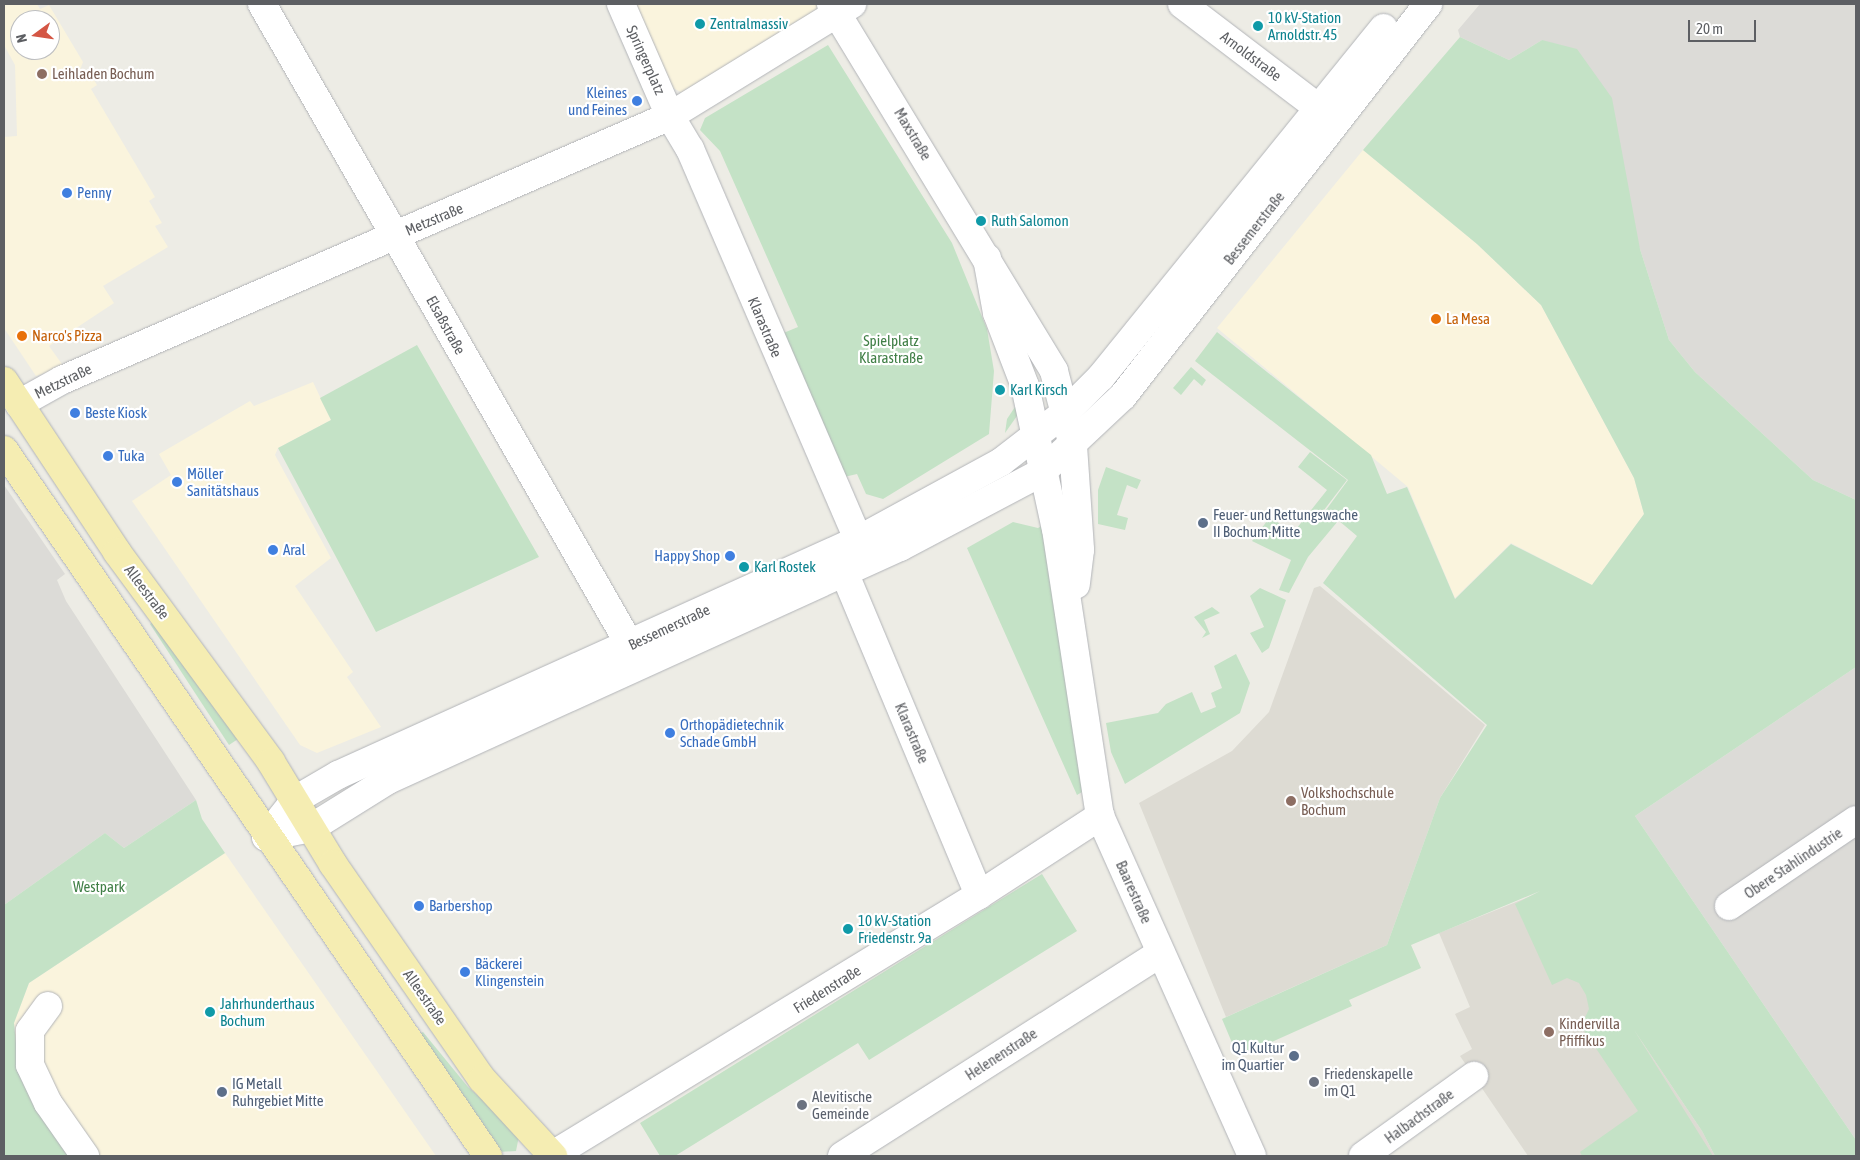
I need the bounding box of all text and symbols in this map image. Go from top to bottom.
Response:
place label: 10 kV-Station Arnoldstr. 45 [1268,8,1341,43]
north arrow [10,10,60,60]
scale bar [1690,10,1758,42]
place label: Zentralmassiv [710,15,788,33]
marker: Zentralmassiv [694,18,706,30]
marker: 10 kV-Station Arnoldstr. 45 [1252,20,1264,32]
text: 20 m [1696,20,1723,37]
street label: Springerplatz [623,23,669,97]
street label: Arnoldstraße [1217,27,1285,85]
text: N [13,32,30,44]
place label: Leihladen Bochum [52,65,155,83]
marker: Leihladen Bochum [36,68,48,80]
place label: Kleines und Feines [568,83,627,118]
marker: Kleines und Feines [631,95,643,107]
street label: Maxstraße [890,105,936,163]
place label: Penny [77,184,112,202]
marker: Penny [61,187,73,199]
street label: Bessemerstraße [1220,188,1288,268]
street label: Metzstraße [402,199,466,239]
place label: Ruth Salomon [991,212,1069,230]
marker: Ruth Salomon [975,215,987,227]
street label: Elsaßstraße [423,293,469,357]
street label: Klarastraße [744,294,786,360]
place label: La Mesa [1446,310,1490,328]
marker: La Mesa [1430,313,1442,325]
place label: Narco's Pizza [32,327,102,345]
marker: Narco's Pizza [16,330,28,342]
park label: Spielplatz Klarastraße [859,331,923,366]
street label: Metzstraße [32,360,94,402]
place label: Karl Kirsch [1010,381,1068,399]
marker: Karl Kirsch [994,384,1006,396]
place label: Beste Kiosk [85,404,147,422]
marker: Beste Kiosk [69,407,81,419]
place label: Tuka [118,447,145,465]
marker: Tuka [102,450,114,462]
place label: Möller Sanitätshaus [187,464,259,499]
marker: Möller Sanitätshaus [171,476,183,488]
place label: Feuer- und Rettungswache II Bochum-Mitte [1213,505,1358,540]
marker: Feuer- und Rettungswache II Bochum-Mitte [1197,517,1209,529]
place label: Aral [283,541,305,559]
marker: Aral [267,544,279,556]
place label: Happy Shop [654,547,720,565]
marker: Happy Shop [724,550,736,562]
place label: Karl Rostek [754,558,816,576]
street label: Alleestraße [121,561,173,623]
marker: Karl Rostek [738,561,750,573]
street label: Bessemerstraße [625,600,713,654]
street label: Klarastraße [891,700,933,766]
place label: Orthopädietechnik Schade GmbH [680,715,784,750]
marker: Orthopädietechnik Schade GmbH [664,727,676,739]
place label: Volkshochschule Bochum [1301,783,1394,818]
marker: Volkshochschule Bochum [1285,795,1297,807]
street label: Obere Stahlindustrie [1741,824,1845,902]
street label: Baarestraße [1112,858,1156,926]
park label: Westpark [73,878,125,896]
place label: Barbershop [429,897,493,915]
marker: Barbershop [413,900,425,912]
place label: 10 kV-Station Friedenstr. 9a [858,911,932,946]
marker: 10 kV-Station Friedenstr. 9a [842,923,854,935]
place label: Bäckerei Klingenstein [475,954,544,989]
street label: Friedenstraße [790,961,864,1017]
street label: Alleestraße [399,966,451,1028]
marker: Bäckerei Klingenstein [459,966,471,978]
place label: Jahrhunderthaus Bochum [220,994,315,1029]
marker: Jahrhunderthaus Bochum [204,1006,216,1018]
place label: Kindervilla Pfiffikus [1559,1014,1620,1049]
street label: Helenenstraße [962,1024,1040,1084]
marker: Kindervilla Pfiffikus [1543,1026,1555,1038]
place label: Q1 Kultur im Quartier [1221,1038,1284,1073]
marker: Q1 Kultur im Quartier [1288,1050,1300,1062]
place label: Friedenskapelle im Q1 [1324,1064,1413,1099]
place label: IG Metall Ruhrgebiet Mitte [232,1074,323,1109]
marker: Friedenskapelle im Q1 [1308,1076,1320,1088]
street label: Halbachstraße [1381,1085,1457,1147]
marker: IG Metall Ruhrgebiet Mitte [216,1086,228,1098]
place label: Alevitische Gemeinde [812,1087,872,1122]
marker: Alevitische Gemeinde [796,1099,808,1111]

